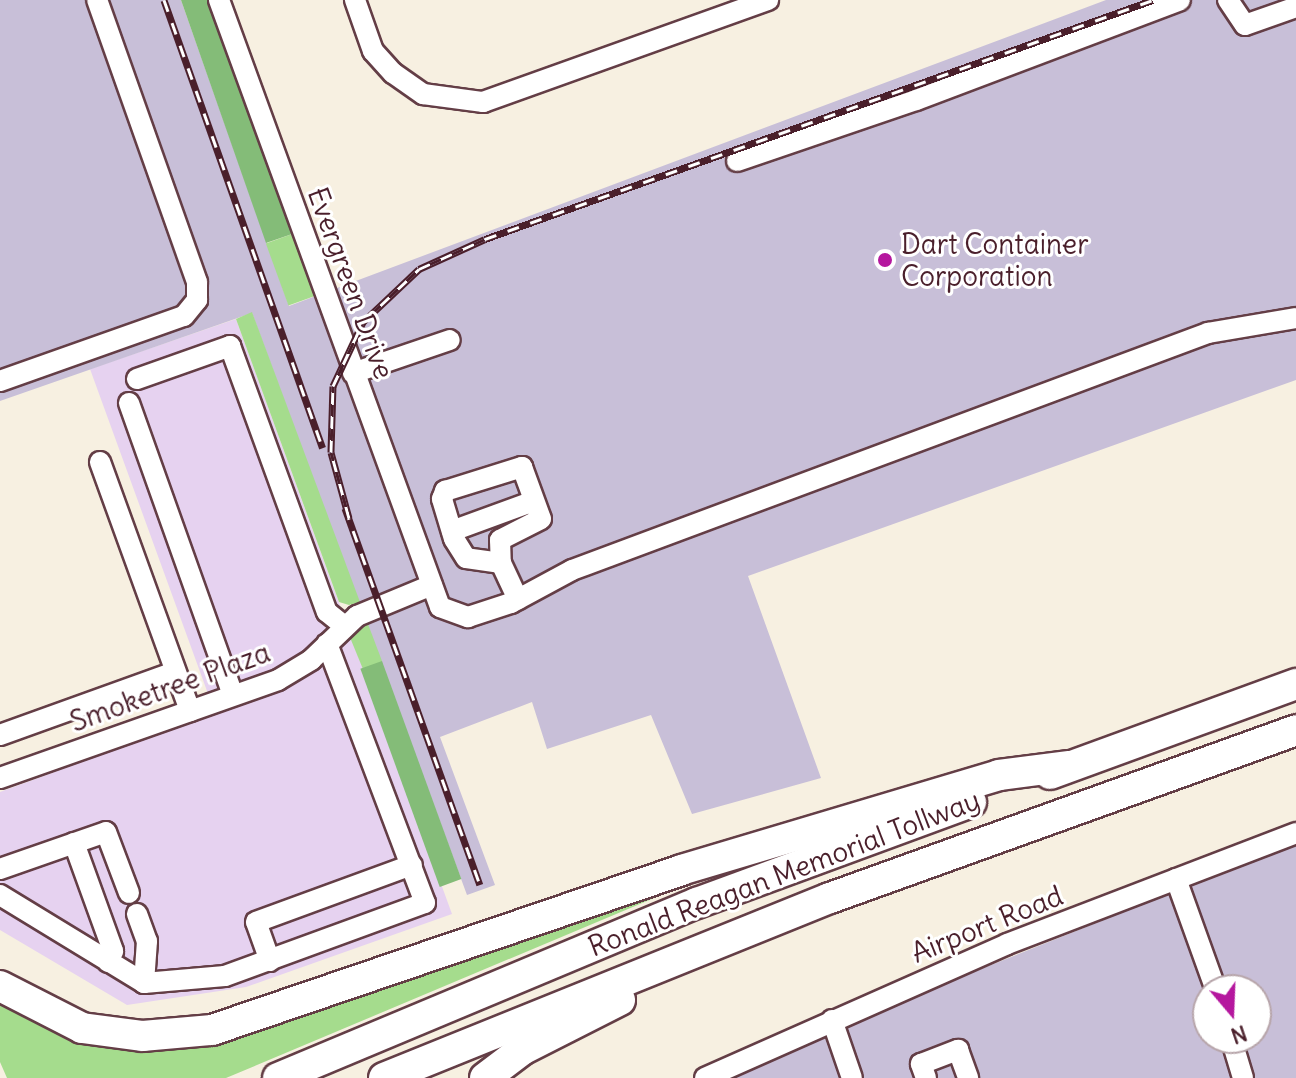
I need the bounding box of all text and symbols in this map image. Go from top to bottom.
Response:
street label: Evergreen Drive [301,183,401,383]
place label: Dart Container Corporation [901,227,1089,293]
marker: Dart Container Corporation [876,251,894,269]
street label: Smoketree Plaza [66,635,274,739]
street label: Ronald Reagan Memorial Tollway [583,783,985,963]
street label: Airport Road [906,878,1068,970]
north arrow [1192,974,1272,1054]
text: N [1227,1019,1251,1051]

